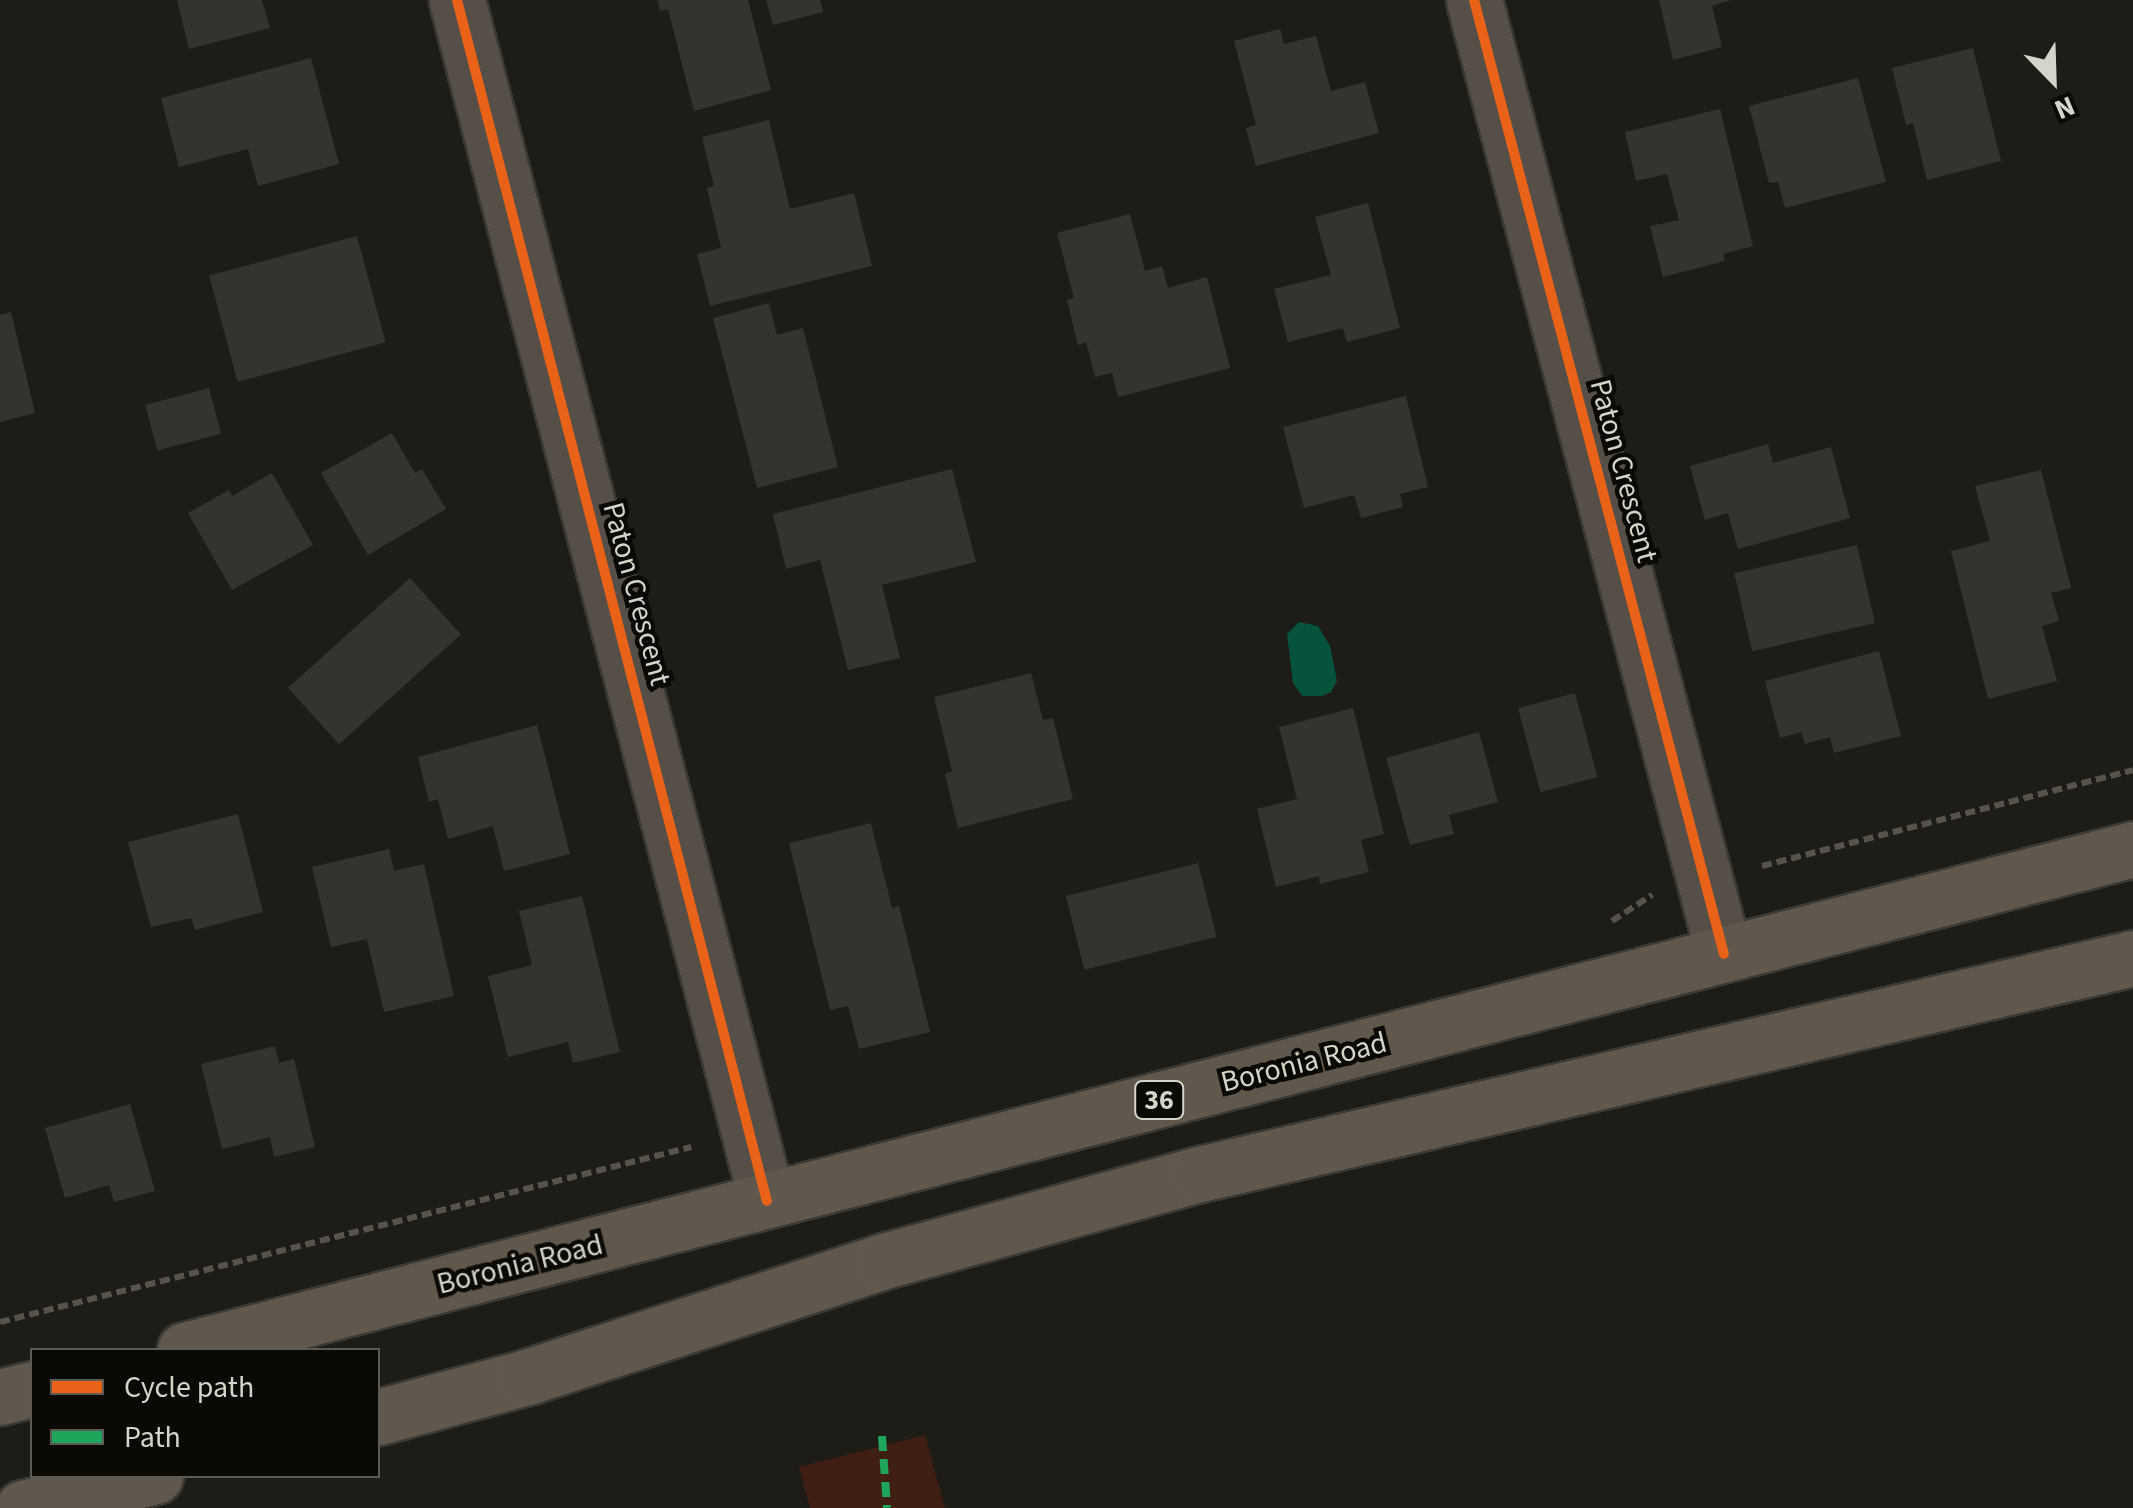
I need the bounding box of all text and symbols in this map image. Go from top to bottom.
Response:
north arrow [2003,30,2103,130]
text: N [2048,86,2081,130]
street label: Paton Crescent [1581,376,1665,566]
street label: Paton Crescent [594,499,678,689]
street label: Boronia Road [1217,1025,1391,1101]
road number: 36 [1134,1077,1184,1123]
street label: Boronia Road [433,1227,607,1303]
legend [30,1348,380,1478]
text: Cycle path [124,1366,254,1409]
text: Path [124,1416,181,1459]

